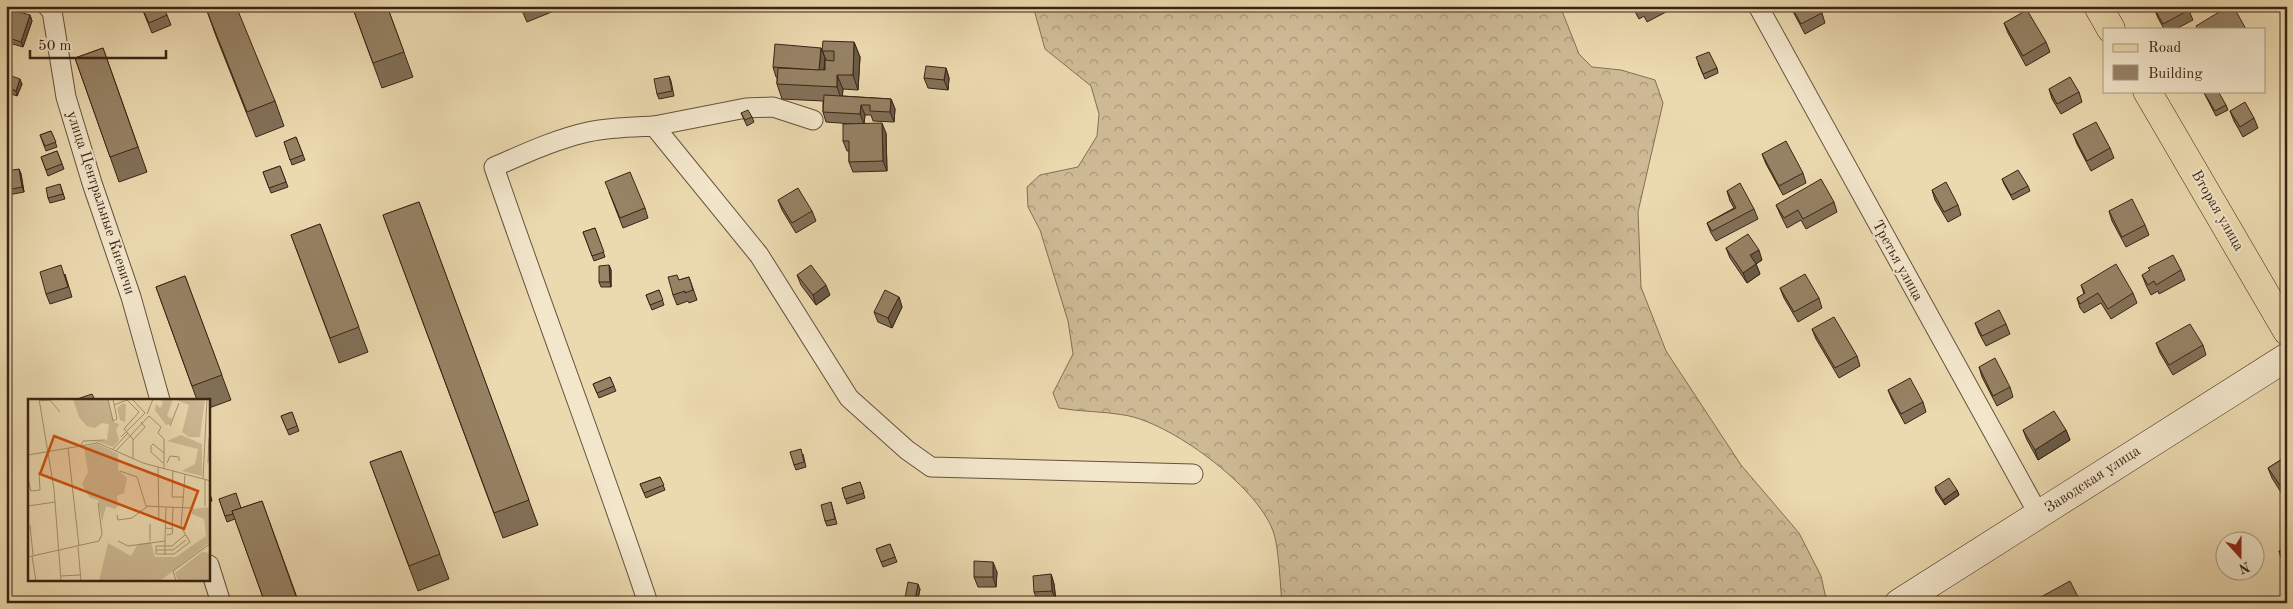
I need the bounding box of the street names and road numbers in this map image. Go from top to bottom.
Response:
street label: улица Центральные Кневичи [63,109,137,297]
street label: Вторая улица [2188,168,2246,254]
street label: Третья улица [1869,218,1926,304]
street label: Заводская улица [2043,443,2144,516]

